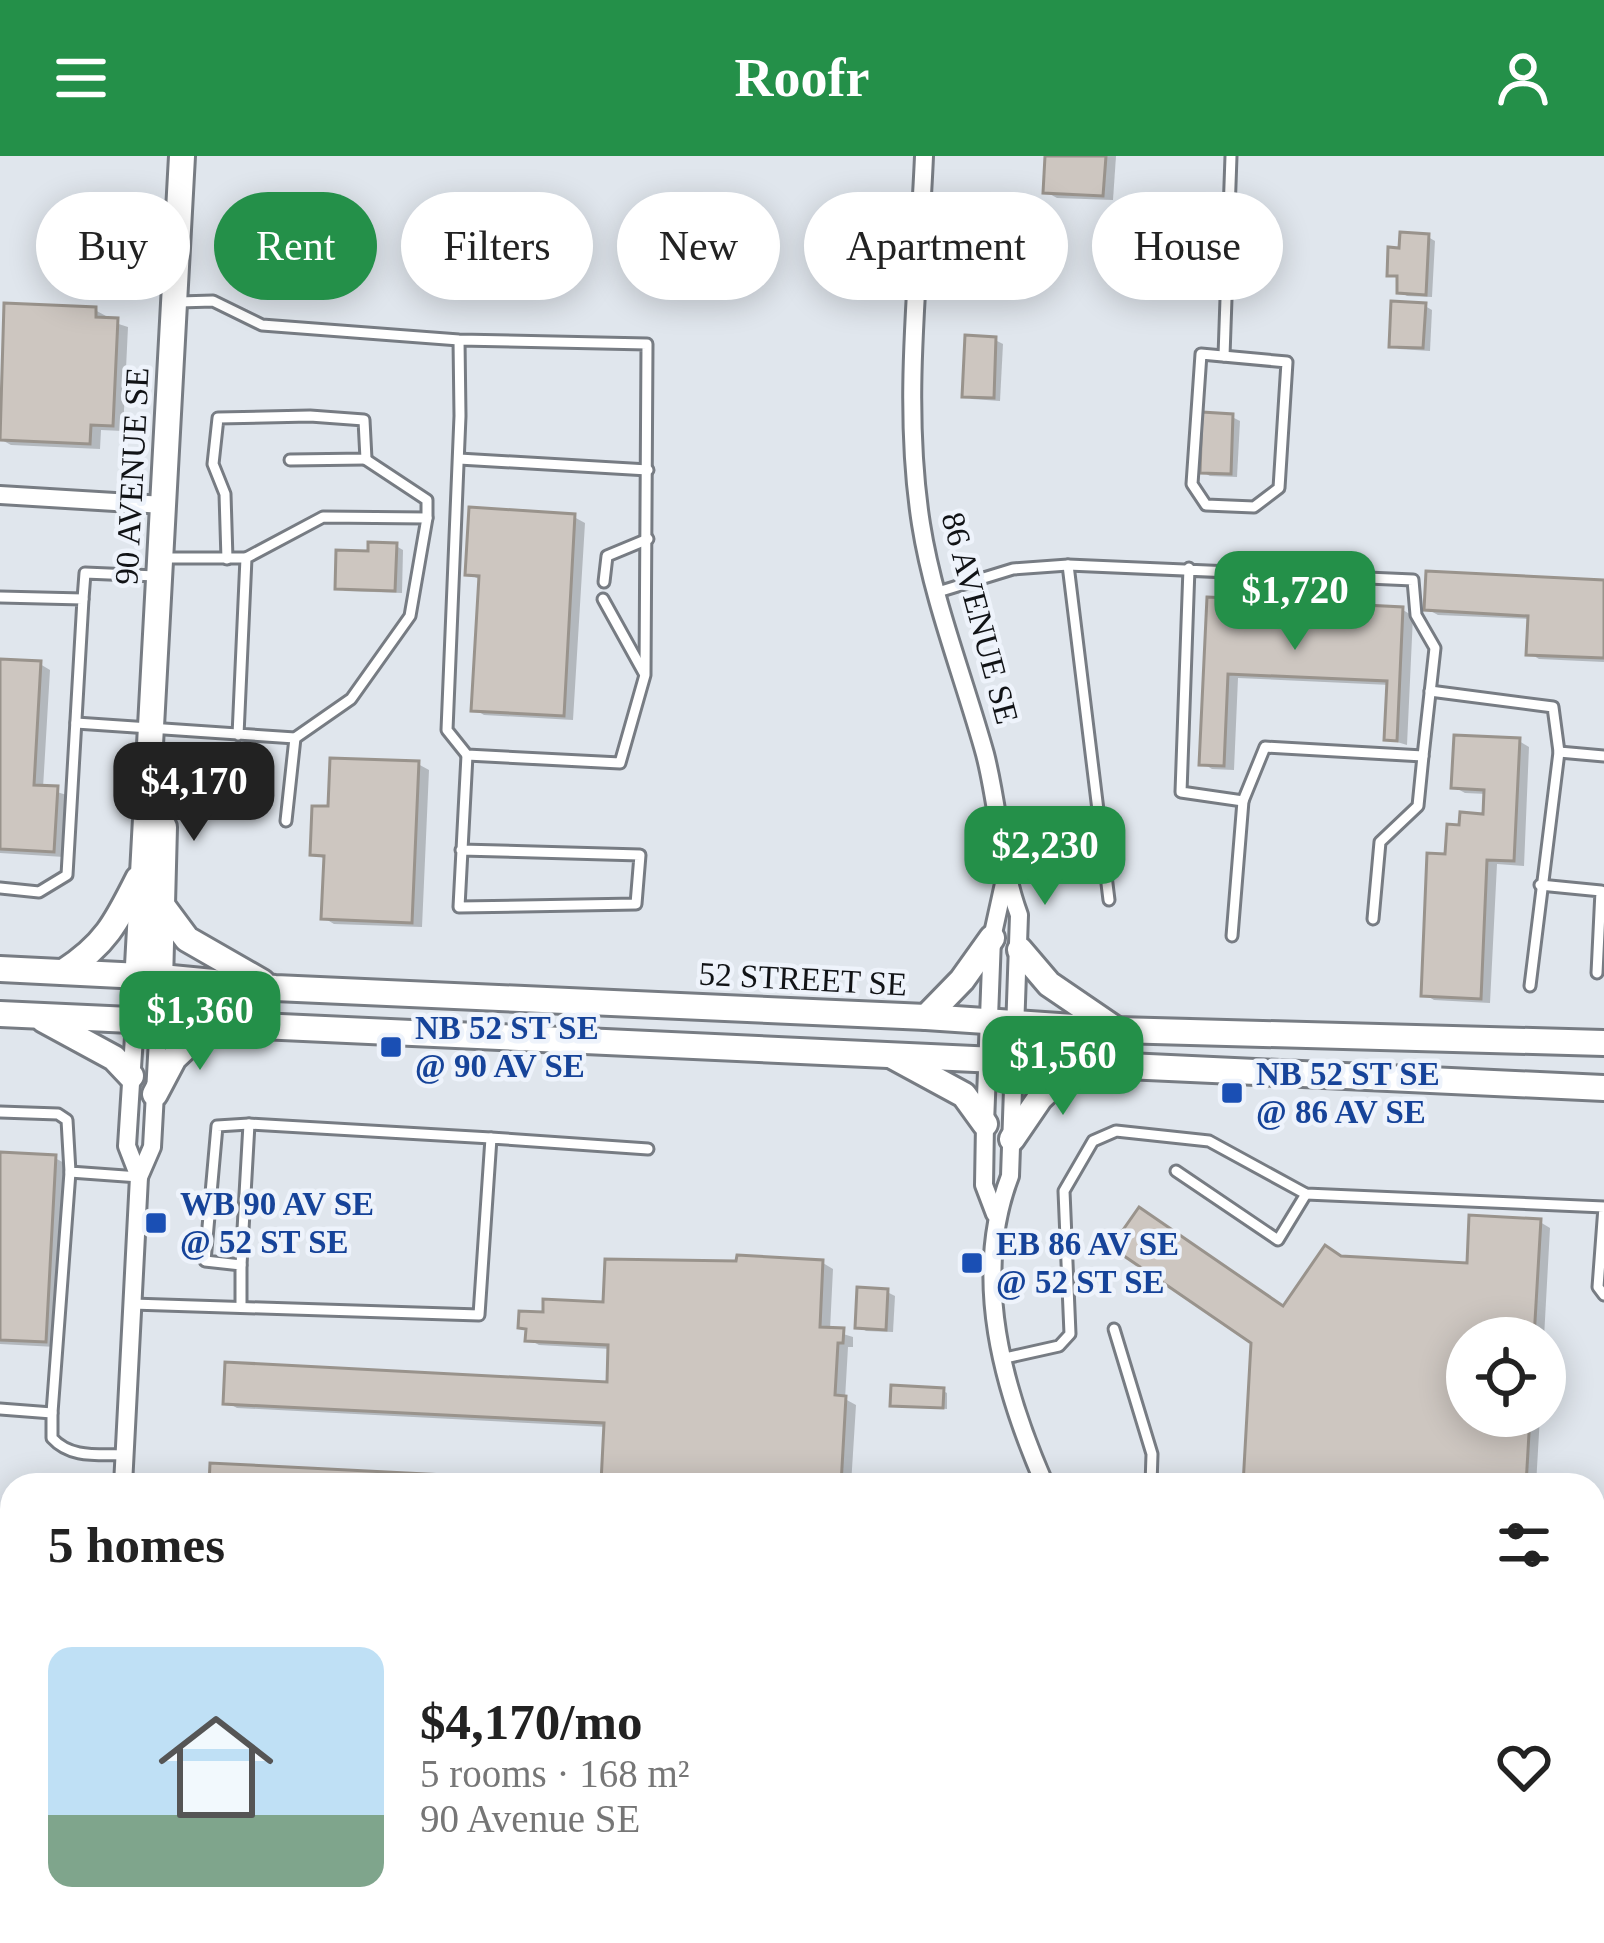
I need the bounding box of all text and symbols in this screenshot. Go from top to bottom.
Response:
icon: menu [48,45,114,111]
icon: person [1490,45,1556,111]
text: Roofr [735,48,869,108]
chip: Buy [36,192,190,300]
chip: Rent [214,192,377,300]
chip: Filters [401,192,593,300]
chip: New [617,192,780,300]
chip: Apartment [804,192,1068,300]
chip: House [1092,192,1283,300]
street label: 90 AVENUE SE [108,366,156,586]
street label: 86 AVENUE SE [934,508,1026,728]
pin: $1,720 [1197,551,1393,653]
text: $1,720 [1241,568,1349,611]
pin: $4,170 [96,742,292,844]
text: $4,170 [140,759,248,802]
pin: $2,230 [947,806,1143,908]
text: $2,230 [991,823,1099,866]
street label: 52 STREET SE [698,956,908,1002]
pin: $1,360 [102,971,298,1073]
text: $1,360 [146,988,254,1031]
place label: NB 52 ST SE @ 90 AV SE [415,1010,599,1084]
pin: $1,560 [965,1016,1161,1118]
text: $1,560 [1009,1033,1117,1076]
marker: NB 52 ST SE @ 90 AV SE [378,1034,404,1060]
place label: NB 52 ST SE @ 86 AV SE [1256,1056,1440,1130]
marker: NB 52 ST SE @ 86 AV SE [1219,1080,1245,1106]
place label: WB 90 AV SE @ 52 ST SE [180,1186,374,1260]
marker: WB 90 AV SE @ 52 ST SE [143,1210,169,1236]
place label: EB 86 AV SE @ 52 ST SE [996,1226,1179,1300]
marker: EB 86 AV SE @ 52 ST SE [959,1250,985,1276]
map controls [1446,1317,1566,1437]
button: locate [1446,1317,1566,1437]
icon: filters [1491,1512,1557,1578]
text: 5 homes [48,1517,225,1573]
text: $4,170/mo [420,1694,642,1750]
icon: home [144,1695,288,1839]
icon: heart [1491,1734,1557,1800]
text: 5 rooms · 168 m² [420,1752,690,1795]
text: 90 Avenue SE [420,1797,640,1840]

